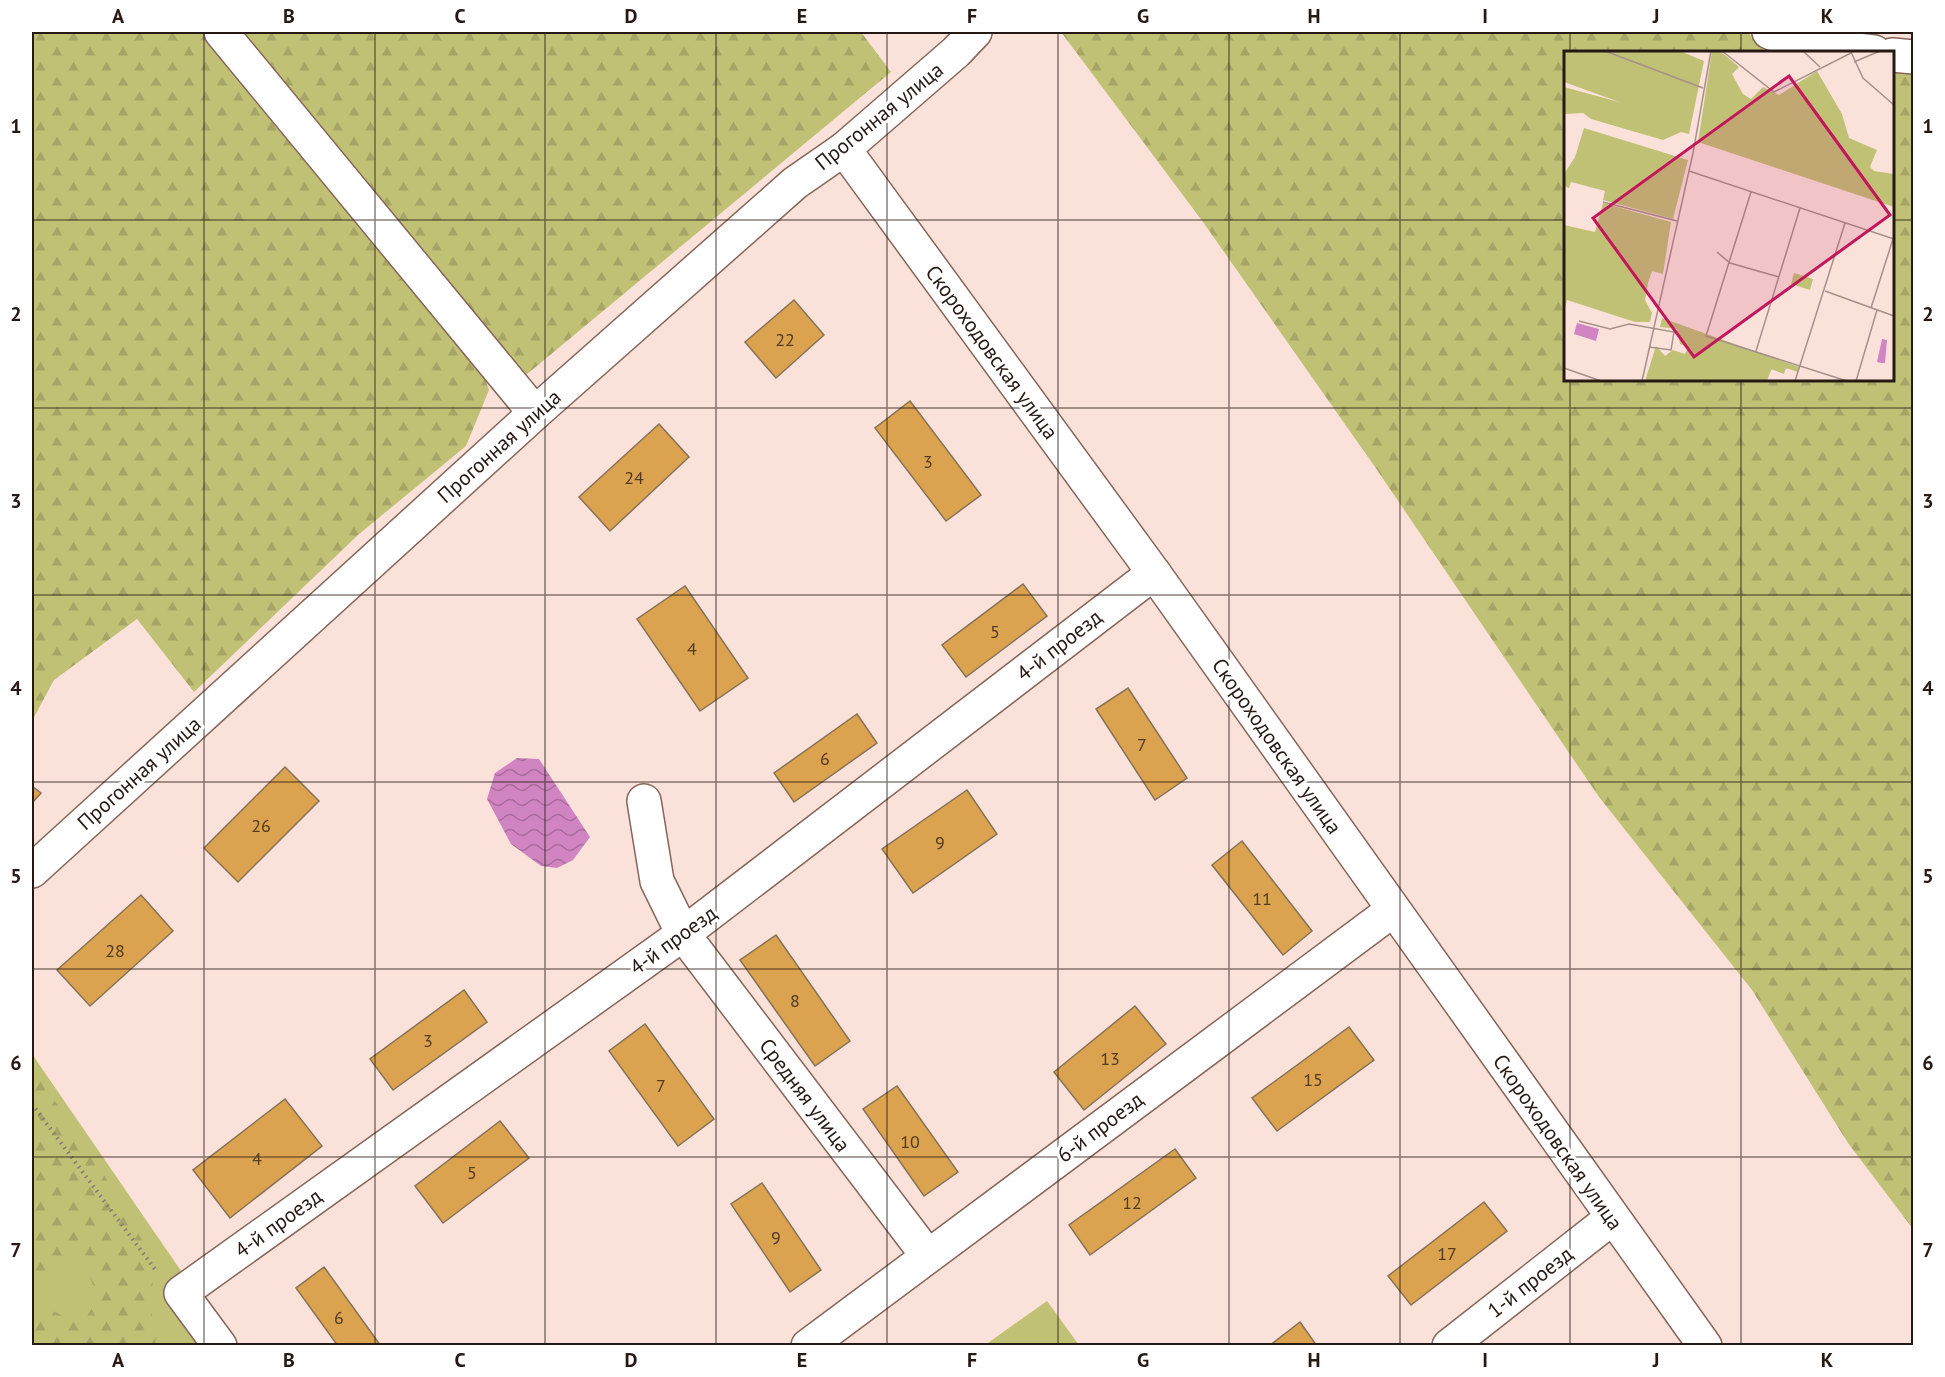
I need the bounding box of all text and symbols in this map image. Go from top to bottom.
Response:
text: A [112,3,125,29]
text: B [283,3,295,29]
text: C [454,3,466,29]
text: D [625,3,638,29]
text: E [797,3,807,29]
text: F [967,3,977,29]
text: G [1137,3,1149,29]
text: H [1307,3,1321,29]
text: I [1482,3,1488,29]
text: J [1652,3,1659,29]
text: K [1821,3,1834,29]
inset map [1564,51,1894,381]
street label: Прогонная улица [809,56,949,176]
text: 1 [10,113,22,139]
text: 1 [1922,113,1934,139]
street label: Скороходовская улица [920,260,1064,444]
text: 2 [10,301,22,327]
text: 2 [1922,301,1934,327]
house number: 22 [775,328,795,351]
street label: Прогонная улица [432,383,566,509]
house number: 3 [923,450,933,473]
house number: 24 [624,466,644,489]
text: 3 [10,488,22,514]
text: 3 [1922,488,1934,514]
street label: 4-й проезд [1011,603,1107,687]
house number: 5 [990,620,1000,643]
house number: 4 [687,637,697,660]
street label: Скороходовская улица [1206,653,1348,839]
text: 4 [10,675,22,701]
text: 4 [1922,675,1934,701]
street label: Прогонная улица [72,710,206,836]
house number: 7 [1137,733,1147,756]
house number: 6 [820,747,830,770]
house number: 26 [251,814,271,837]
house number: 9 [935,831,945,854]
text: 5 [10,863,22,889]
text: 5 [1922,863,1934,889]
house number: 11 [1252,887,1272,910]
street label: 4-й проезд [624,899,722,981]
house number: 28 [105,939,125,962]
house number: 8 [790,989,800,1012]
house number: 3 [423,1029,433,1052]
street label: Средняя улица [754,1033,856,1157]
house number: 13 [1100,1047,1120,1070]
street label: Скороходовская улица [1487,1049,1629,1235]
text: 6 [10,1050,22,1076]
text: 6 [1922,1050,1934,1076]
house number: 15 [1303,1068,1323,1091]
house number: 7 [656,1074,666,1097]
street label: 6-й проезд [1051,1086,1149,1168]
house number: 10 [900,1130,920,1153]
house number: 4 [252,1147,262,1170]
house number: 5 [467,1161,477,1184]
street label: 4-й проезд [229,1182,327,1264]
house number: 12 [1122,1191,1142,1214]
house number: 9 [771,1226,781,1249]
text: 7 [10,1237,22,1263]
text: 7 [1922,1237,1934,1263]
street label: 1-й проезд [1482,1240,1578,1324]
house number: 17 [1437,1242,1457,1265]
house number: 6 [334,1306,344,1329]
text: A [112,1347,125,1373]
text: B [283,1347,295,1373]
text: C [454,1347,466,1373]
text: D [625,1347,638,1373]
text: E [797,1347,807,1373]
text: F [967,1347,977,1373]
text: G [1137,1347,1149,1373]
text: H [1307,1347,1321,1373]
text: I [1482,1347,1488,1373]
text: J [1652,1347,1659,1373]
text: K [1821,1347,1834,1373]

